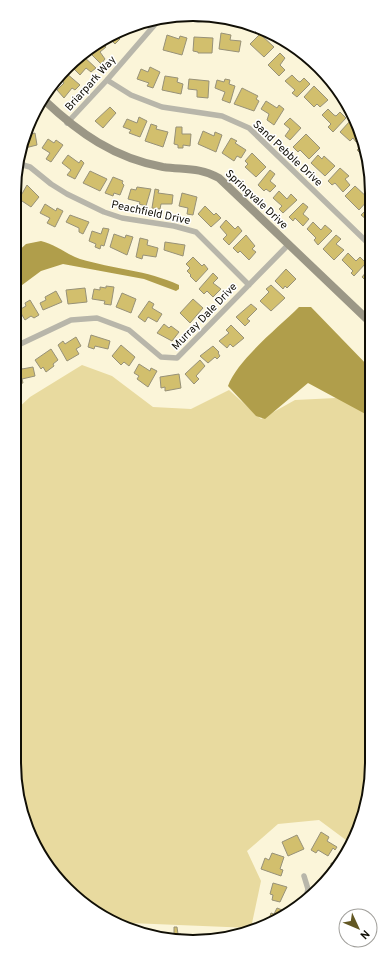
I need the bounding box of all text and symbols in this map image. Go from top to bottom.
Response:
street label: Briarpark Way [62,53,119,114]
street label: Sand Pebble Drive [250,118,325,190]
street label: Springvale Drive [222,167,291,233]
street label: Peachfield Drive [110,198,192,228]
street label: Murray Dale Drive [169,280,240,353]
north arrow [338,908,378,948]
text: N [357,927,372,942]

